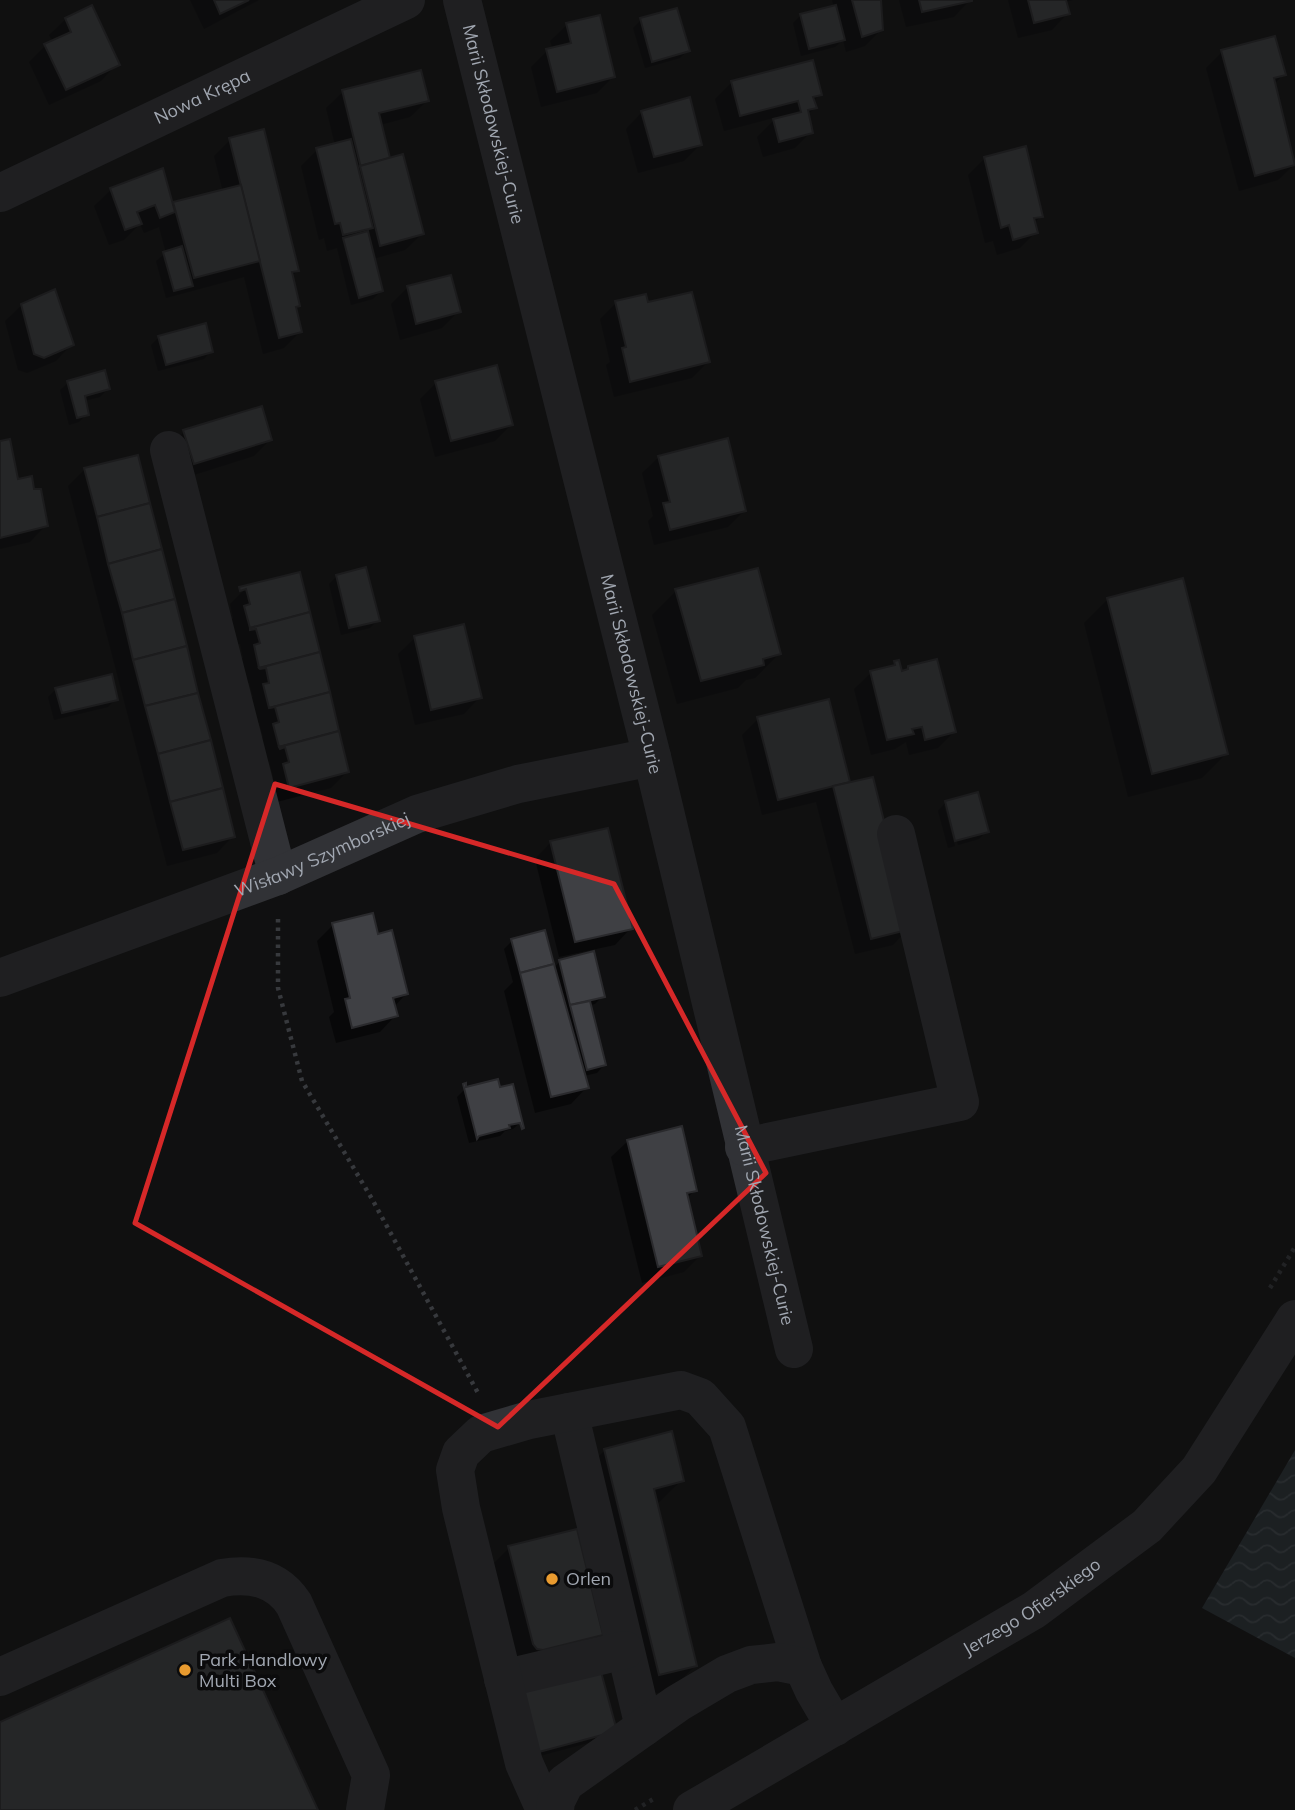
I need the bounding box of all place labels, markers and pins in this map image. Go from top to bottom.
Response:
place label: Orlen [566,1567,611,1590]
marker: Orlen [544,1571,560,1587]
place label: Park Handlowy Multi Box [199,1648,328,1692]
marker: Park Handlowy Multi Box [177,1662,193,1678]

